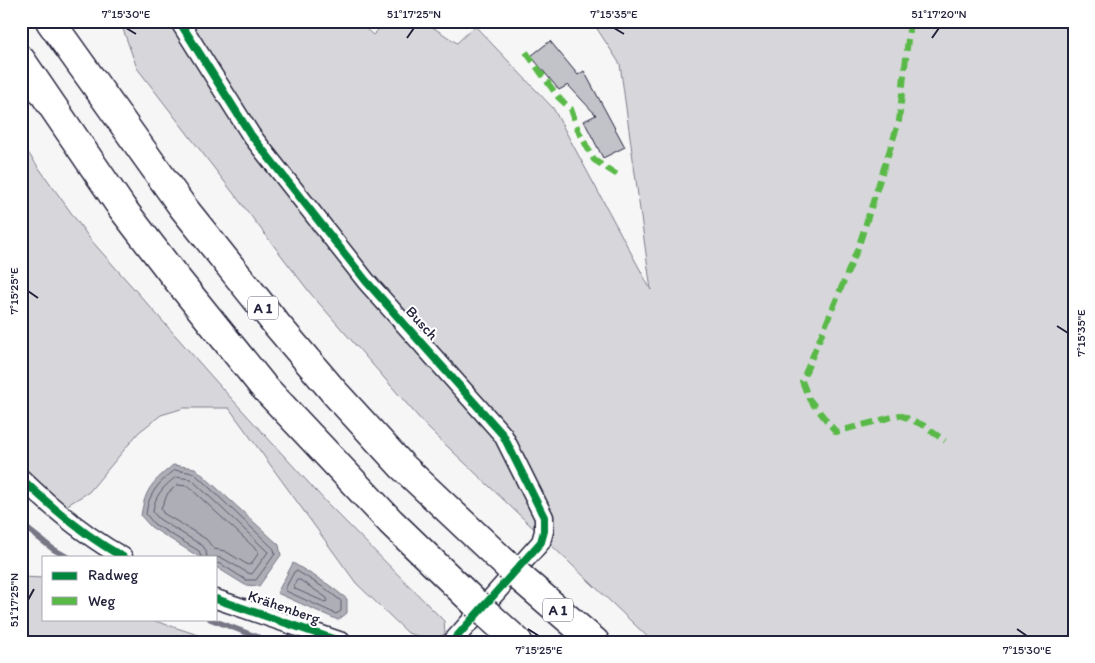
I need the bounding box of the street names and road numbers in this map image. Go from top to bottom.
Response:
road number: A 1 [248,296,278,320]
street label: Busch [402,302,442,344]
street label: Krähenberg [246,586,323,628]
road number: A 1 [543,598,573,622]

